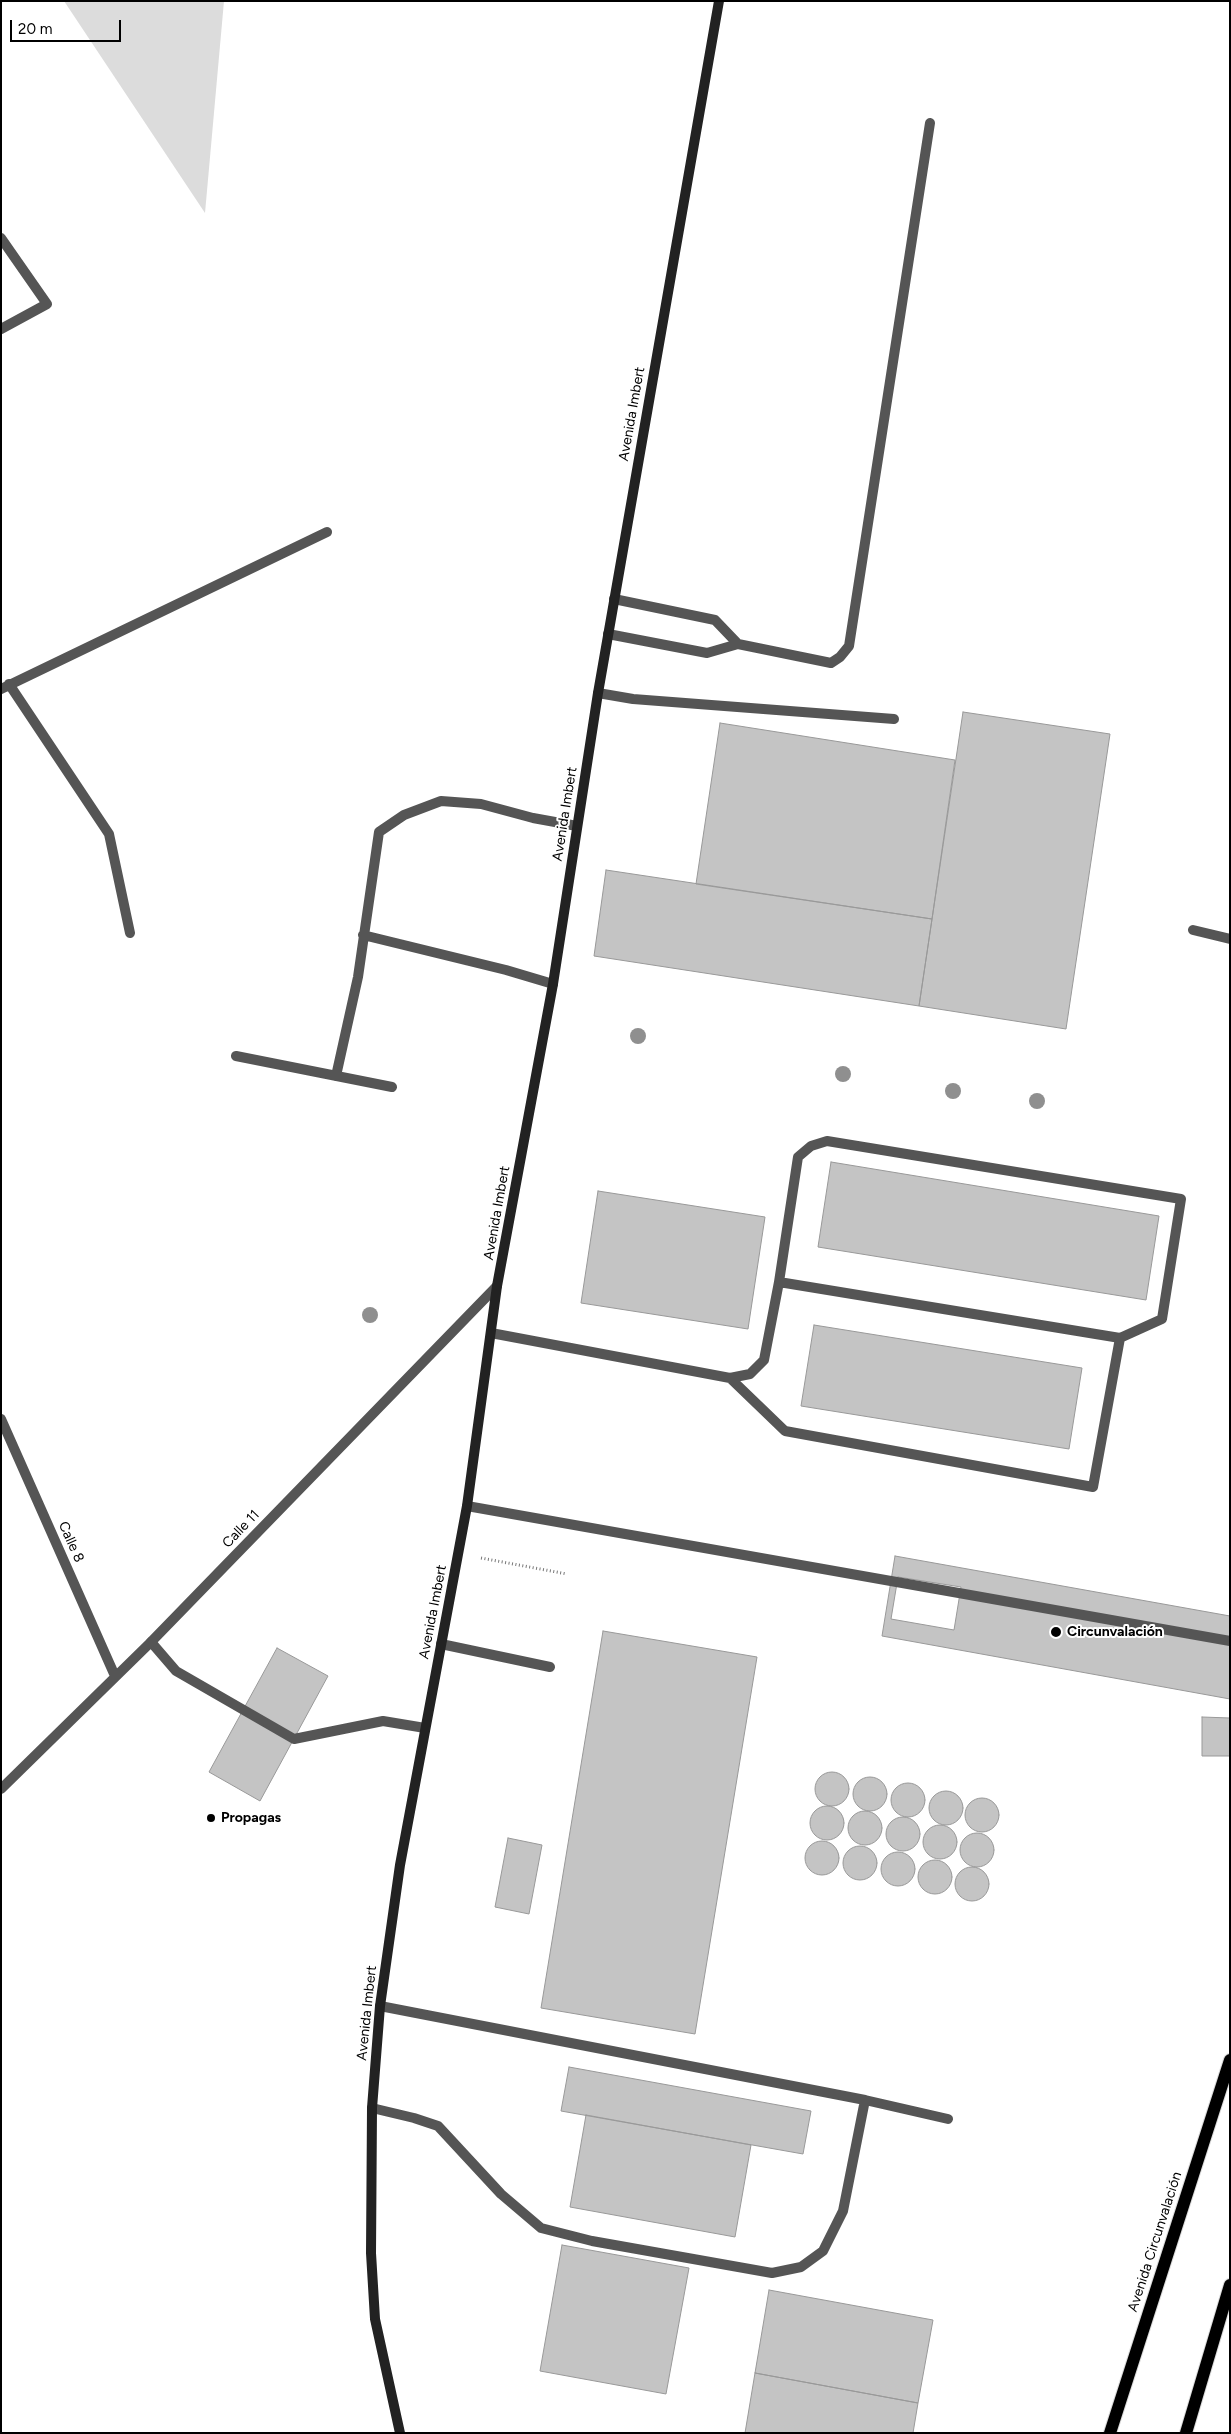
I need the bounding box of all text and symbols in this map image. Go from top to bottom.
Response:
scale bar [12,10,124,42]
text: 20 m [18,20,52,38]
street label: Avenida Imbert [615,366,649,462]
street label: Avenida Imbert [549,766,581,862]
street label: Avenida Imbert [480,1165,514,1261]
street label: Calle 11 [219,1507,263,1551]
street label: Calle 8 [55,1519,87,1565]
street label: Avenida Imbert [416,1564,450,1660]
place label: Circunvalación [1067,1624,1163,1640]
marker: Circunvalación [1049,1625,1063,1639]
place label: Propagas [221,1810,281,1826]
marker: Propagas [205,1812,217,1824]
street label: Avenida Imbert [354,1965,380,2061]
street label: Avenida Circunvalación [1124,2170,1186,2314]

